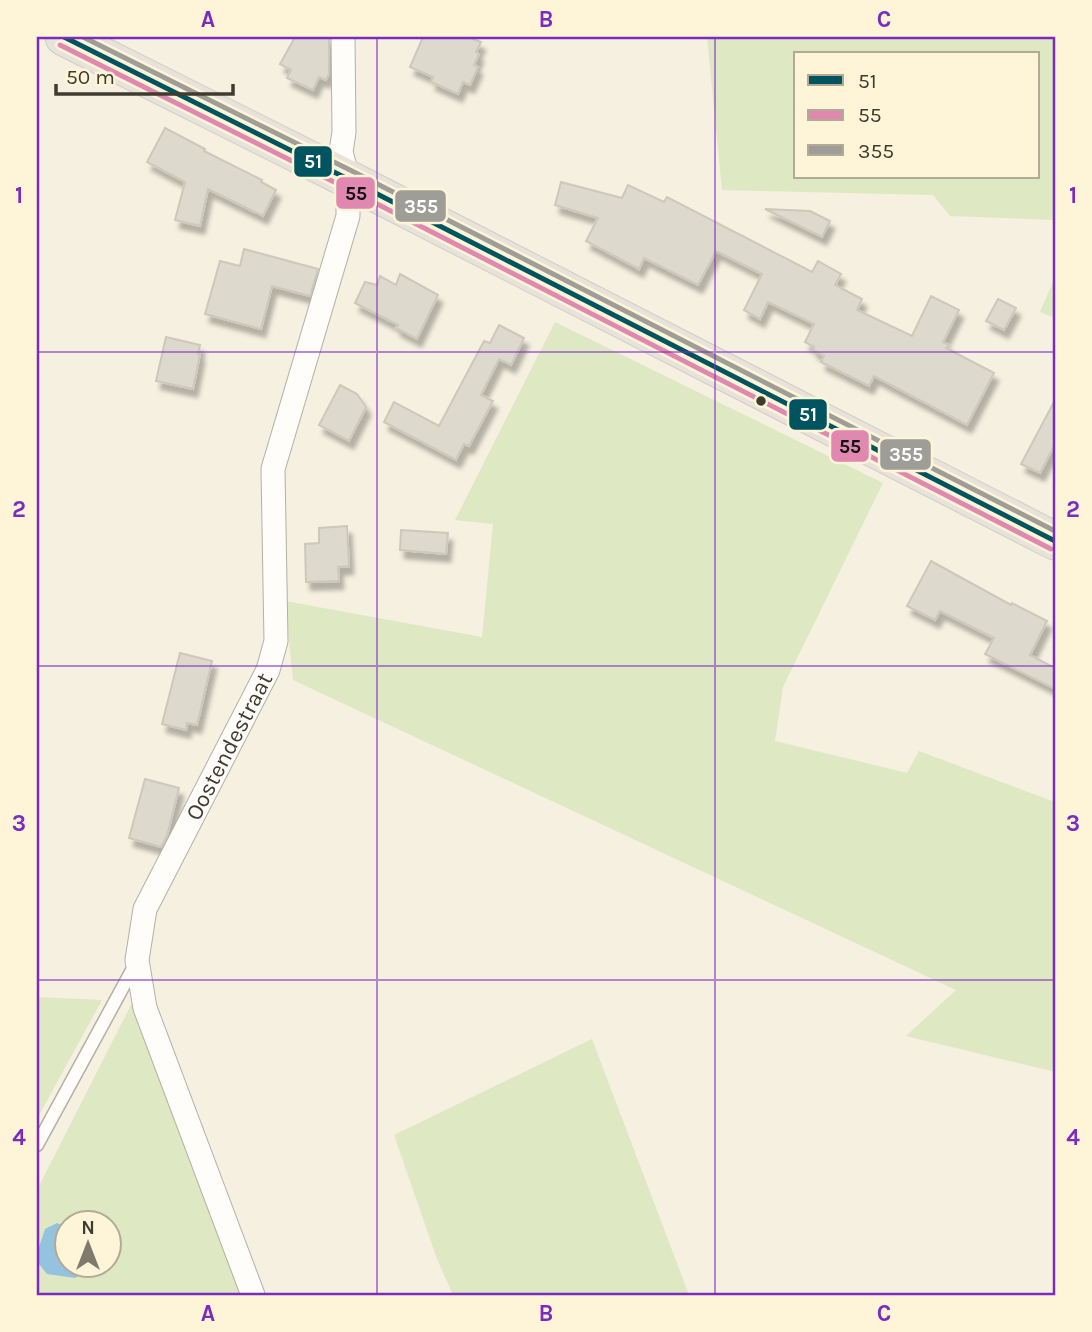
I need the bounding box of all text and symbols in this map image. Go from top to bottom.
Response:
text: A [201,6,215,33]
text: B [539,6,553,33]
text: C [877,6,891,33]
scale bar [56,52,233,96]
legend [794,52,1040,178]
text: 50 m [66,65,115,89]
text: 51 [858,69,877,93]
text: 55 [858,103,882,127]
text: 355 [858,139,894,163]
line badge: 51 [293,145,333,178]
text: 51 [304,151,322,173]
line badge: 55 [335,176,376,210]
text: 1 [15,182,23,209]
text: 1 [1069,182,1077,209]
text: 55 [345,183,367,205]
line badge: 355 [394,189,447,223]
text: 355 [404,196,438,218]
unlabelled marker [754,394,768,408]
line badge: 51 [788,398,828,431]
text: 51 [799,404,817,426]
line badge: 55 [830,429,870,463]
text: 55 [839,436,861,458]
line badge: 355 [879,438,932,471]
text: 355 [889,444,923,466]
text: 2 [12,496,26,523]
text: 2 [1066,496,1080,523]
street label: Oostendestraat [180,668,278,825]
text: 3 [12,810,26,837]
text: 3 [1066,810,1080,837]
text: 4 [12,1124,26,1151]
text: 4 [1066,1124,1080,1151]
north arrow [52,1210,122,1280]
text: N [81,1217,95,1239]
text: A [201,1300,215,1327]
text: B [539,1300,553,1327]
text: C [877,1300,891,1327]

